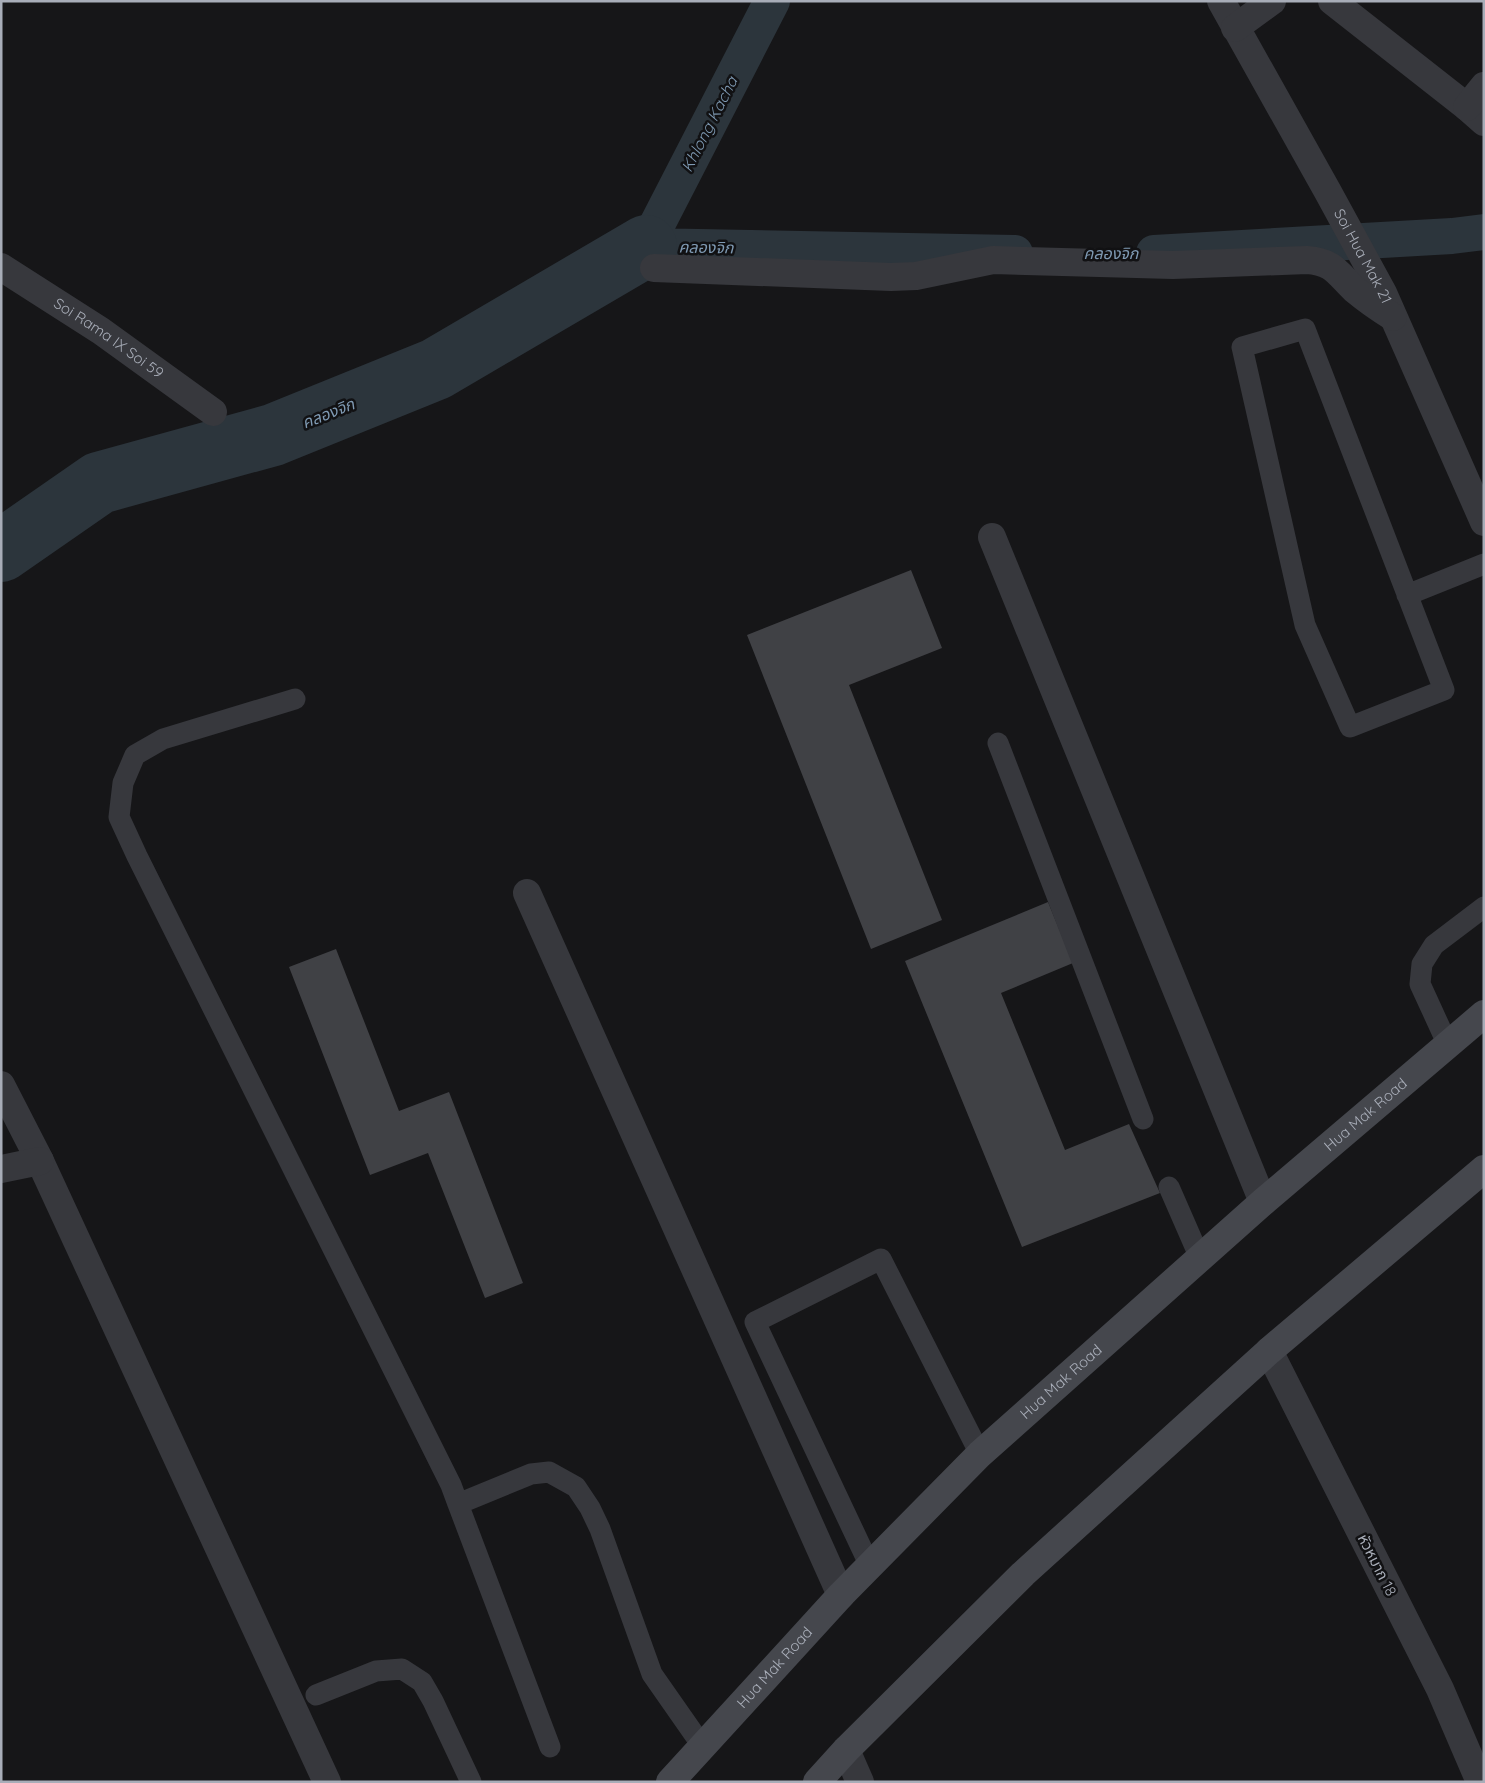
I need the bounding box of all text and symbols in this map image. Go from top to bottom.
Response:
water label: Khlong Kacha [676,72,742,175]
street label: Soi Hua Mak 21 [1330,205,1396,306]
water label: คลองจิก [678,237,735,258]
water label: คลองจิก [1084,243,1140,263]
street label: Soi Rama IX Soi 59 [50,293,168,382]
water label: คลองจิก [299,393,358,433]
street label: Hua Mak Road [1320,1074,1411,1155]
street label: Hua Mak Road [1016,1340,1106,1423]
street label: หัวหมาก 18 [1354,1531,1401,1599]
street label: Hua Mak Road [732,1623,816,1712]

